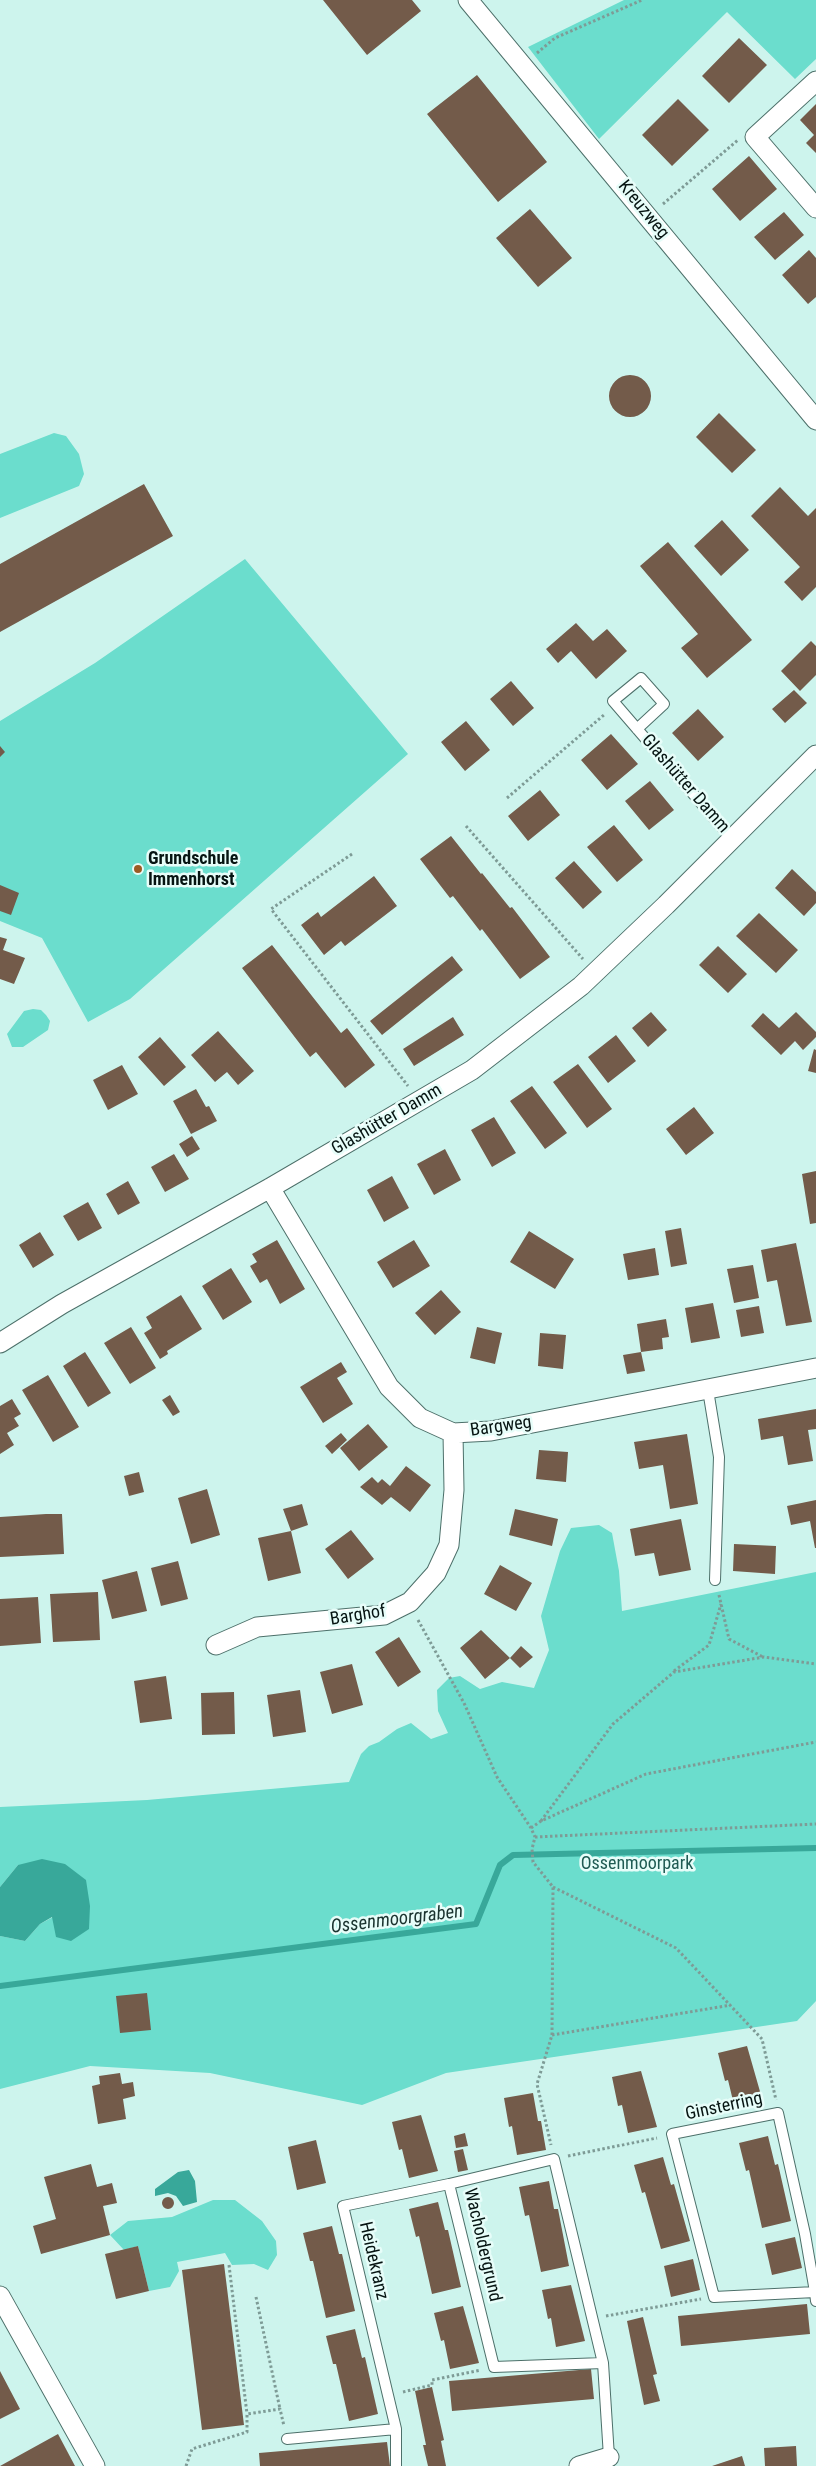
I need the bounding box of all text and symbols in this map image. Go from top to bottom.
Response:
street label: Kreuzweg [613,176,673,244]
street label: Glashütter Damm [636,730,734,838]
place label: Grundschule Immenhorst [148,848,238,891]
marker: Grundschule Immenhorst [132,863,144,875]
street label: Glashütter Damm [328,1080,446,1160]
street label: Bargweg [469,1412,533,1442]
street label: Barghof [329,1601,387,1631]
park label: Ossenmoorpark [581,1853,693,1875]
water label: Ossenmoorgraben [330,1901,464,1939]
street label: Ginsterring [684,2088,764,2126]
street label: Wacholdergrund [458,2186,506,2304]
street label: Heidekranz [354,2220,392,2302]

